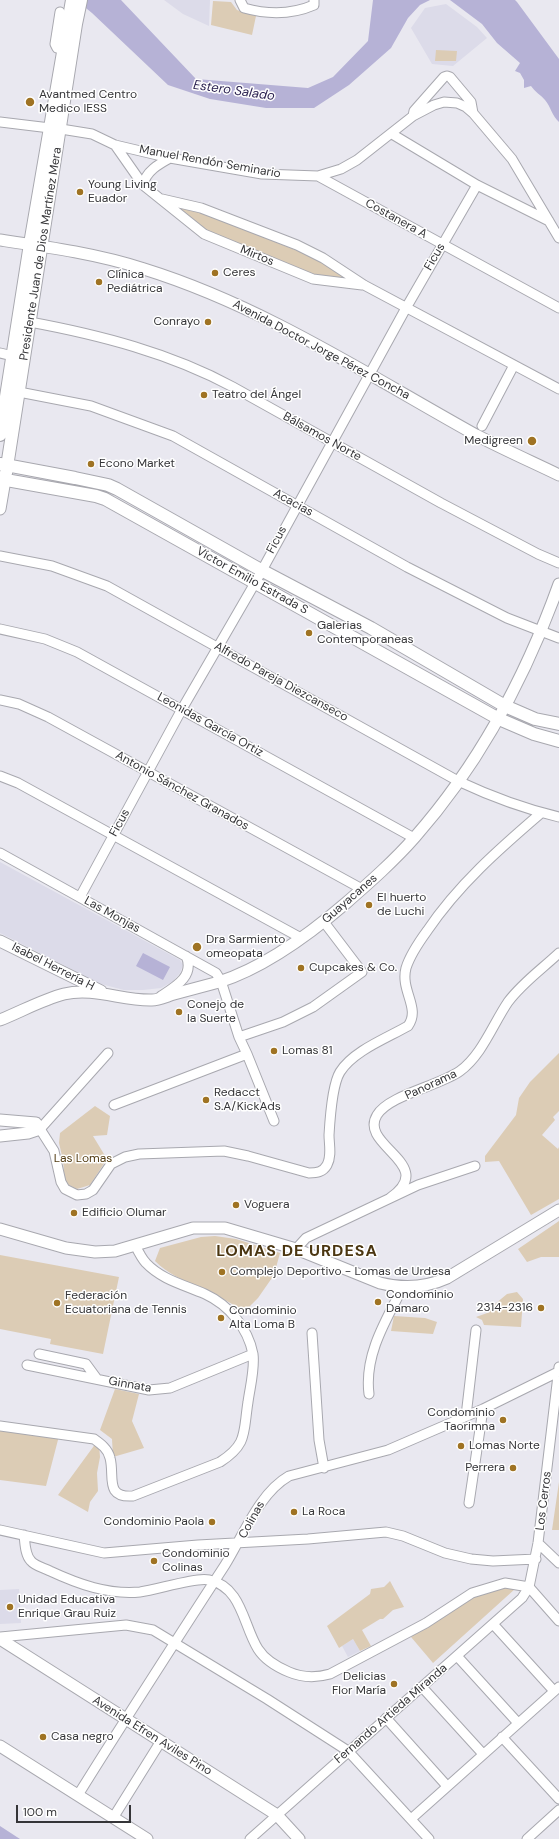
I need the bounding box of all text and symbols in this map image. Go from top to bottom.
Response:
water label: Estero Salado [192,78,276,104]
place label: Avantmed Centro Medico IESS [39,88,137,116]
marker: Avantmed Centro Medico IESS [24,96,36,108]
street label: Manuel Rendón Seminario [138,142,282,182]
street label: Presidente Juan de Dios Martínez Mera [17,146,65,362]
place label: Young Living Euador [88,178,157,206]
marker: Young Living Euador [75,187,85,197]
street label: Costanera A [363,196,429,242]
street label: Ficus [421,241,449,273]
street label: Mirtos [238,243,276,269]
place label: Ceres [223,266,255,280]
place label: Clínica Pediátrica [107,268,163,296]
marker: Ceres [210,268,220,278]
marker: Clínica Pediátrica [94,277,104,287]
street label: Avenida Doctor Jorge Pérez Concha [230,297,412,403]
place label: Conrayo [153,315,200,329]
marker: Conrayo [203,317,213,327]
place label: Teatro del Ángel [212,388,301,402]
marker: Teatro del Ángel [199,390,209,400]
street label: Bálsamos Norte [280,410,364,464]
place label: Medigreen [464,434,523,448]
marker: Medigreen [526,435,538,447]
place label: Econo Market [99,457,175,471]
marker: Econo Market [86,459,96,469]
street label: Acacias [271,486,315,520]
street label: Ficus [264,524,290,556]
street label: Víctor Emilio Estrada S [194,544,310,618]
place label: Galerias Contemporaneas [317,619,414,647]
marker: Galerias Contemporaneas [304,628,314,638]
street label: Alfredo Pareja Diezcanseco [211,639,351,725]
street label: Leonidas García Ortiz [154,690,266,760]
street label: Antonio Sánchez Granados [113,748,251,834]
street label: Ficus [107,807,133,839]
street label: Guayacanes [320,871,380,927]
place label: El huerto de Luchi [377,891,426,919]
street label: Las Monjas [82,894,142,936]
marker: El huerto de Luchi [364,900,374,910]
place label: Dra Sarmiento omeopata [206,933,285,961]
street label: Isabel Herrería H [9,940,97,994]
marker: Dra Sarmiento omeopata [191,941,203,953]
place label: Cupcakes & Co. [309,961,397,975]
marker: Cupcakes & Co. [296,963,306,973]
place label: Conejo de la Suerte [187,998,244,1026]
marker: Conejo de la Suerte [174,1007,184,1017]
place label: Lomas 81 [282,1044,332,1058]
marker: Lomas 81 [269,1046,279,1056]
street label: Panorama [403,1067,459,1103]
place label: Redacct S.A/KickAds [214,1086,281,1114]
marker: Redacct S.A/KickAds [201,1095,211,1105]
park label: Las Lomas [54,1152,112,1166]
place label: Voguera [244,1198,289,1212]
marker: Voguera [231,1200,241,1210]
place label: Edificio Olumar [82,1206,166,1220]
marker: Edificio Olumar [69,1208,79,1218]
district label: LOMAS DE URDESA [216,1242,378,1262]
place label: Complejo Deportivo - Lomas de Urdesa [230,1265,450,1279]
marker: Complejo Deportivo - Lomas de Urdesa [217,1267,227,1277]
place label: Condominio Damaro [386,1288,454,1316]
place label: Federación Ecuatoriana de Tennis [65,1289,187,1317]
marker: Condominio Damaro [373,1297,383,1307]
marker: Federación Ecuatoriana de Tennis [52,1298,62,1308]
place label: 2314-2316 [477,1301,533,1315]
marker: 2314-2316 [536,1303,546,1313]
place label: Condominio Alta Loma B [229,1304,297,1332]
marker: Condominio Alta Loma B [216,1313,226,1323]
street label: Ginnata [107,1374,153,1396]
place label: Condominio Taorimna [427,1406,495,1434]
marker: Condominio Taorimna [498,1415,508,1425]
place label: Lomas Norte [469,1439,540,1453]
marker: Lomas Norte [456,1441,466,1451]
place label: Perrera [465,1461,505,1475]
marker: Perrera [508,1463,518,1473]
street label: Los Cerros [533,1471,555,1531]
street label: Colinas [236,1499,268,1541]
place label: La Roca [302,1505,345,1519]
marker: La Roca [289,1507,299,1517]
place label: Condominio Paola [104,1515,204,1529]
marker: Condominio Paola [207,1517,217,1527]
place label: Condominio Colinas [162,1547,230,1575]
marker: Condominio Colinas [149,1556,159,1566]
place label: Unidad Educativa Enrique Grau Ruiz [18,1593,116,1621]
marker: Unidad Educativa Enrique Grau Ruiz [5,1602,15,1612]
street label: Fernando Artieda Miranda [332,1661,450,1767]
place label: Delicias Flor María [332,1670,386,1698]
marker: Delicias Flor María [389,1679,399,1689]
street label: Avenida Efren Aviles Pino [90,1693,214,1779]
place label: Casa negro [51,1730,114,1744]
marker: Casa negro [38,1732,48,1742]
scale bar [18,1797,133,1823]
text: 100 m [23,1804,57,1820]

